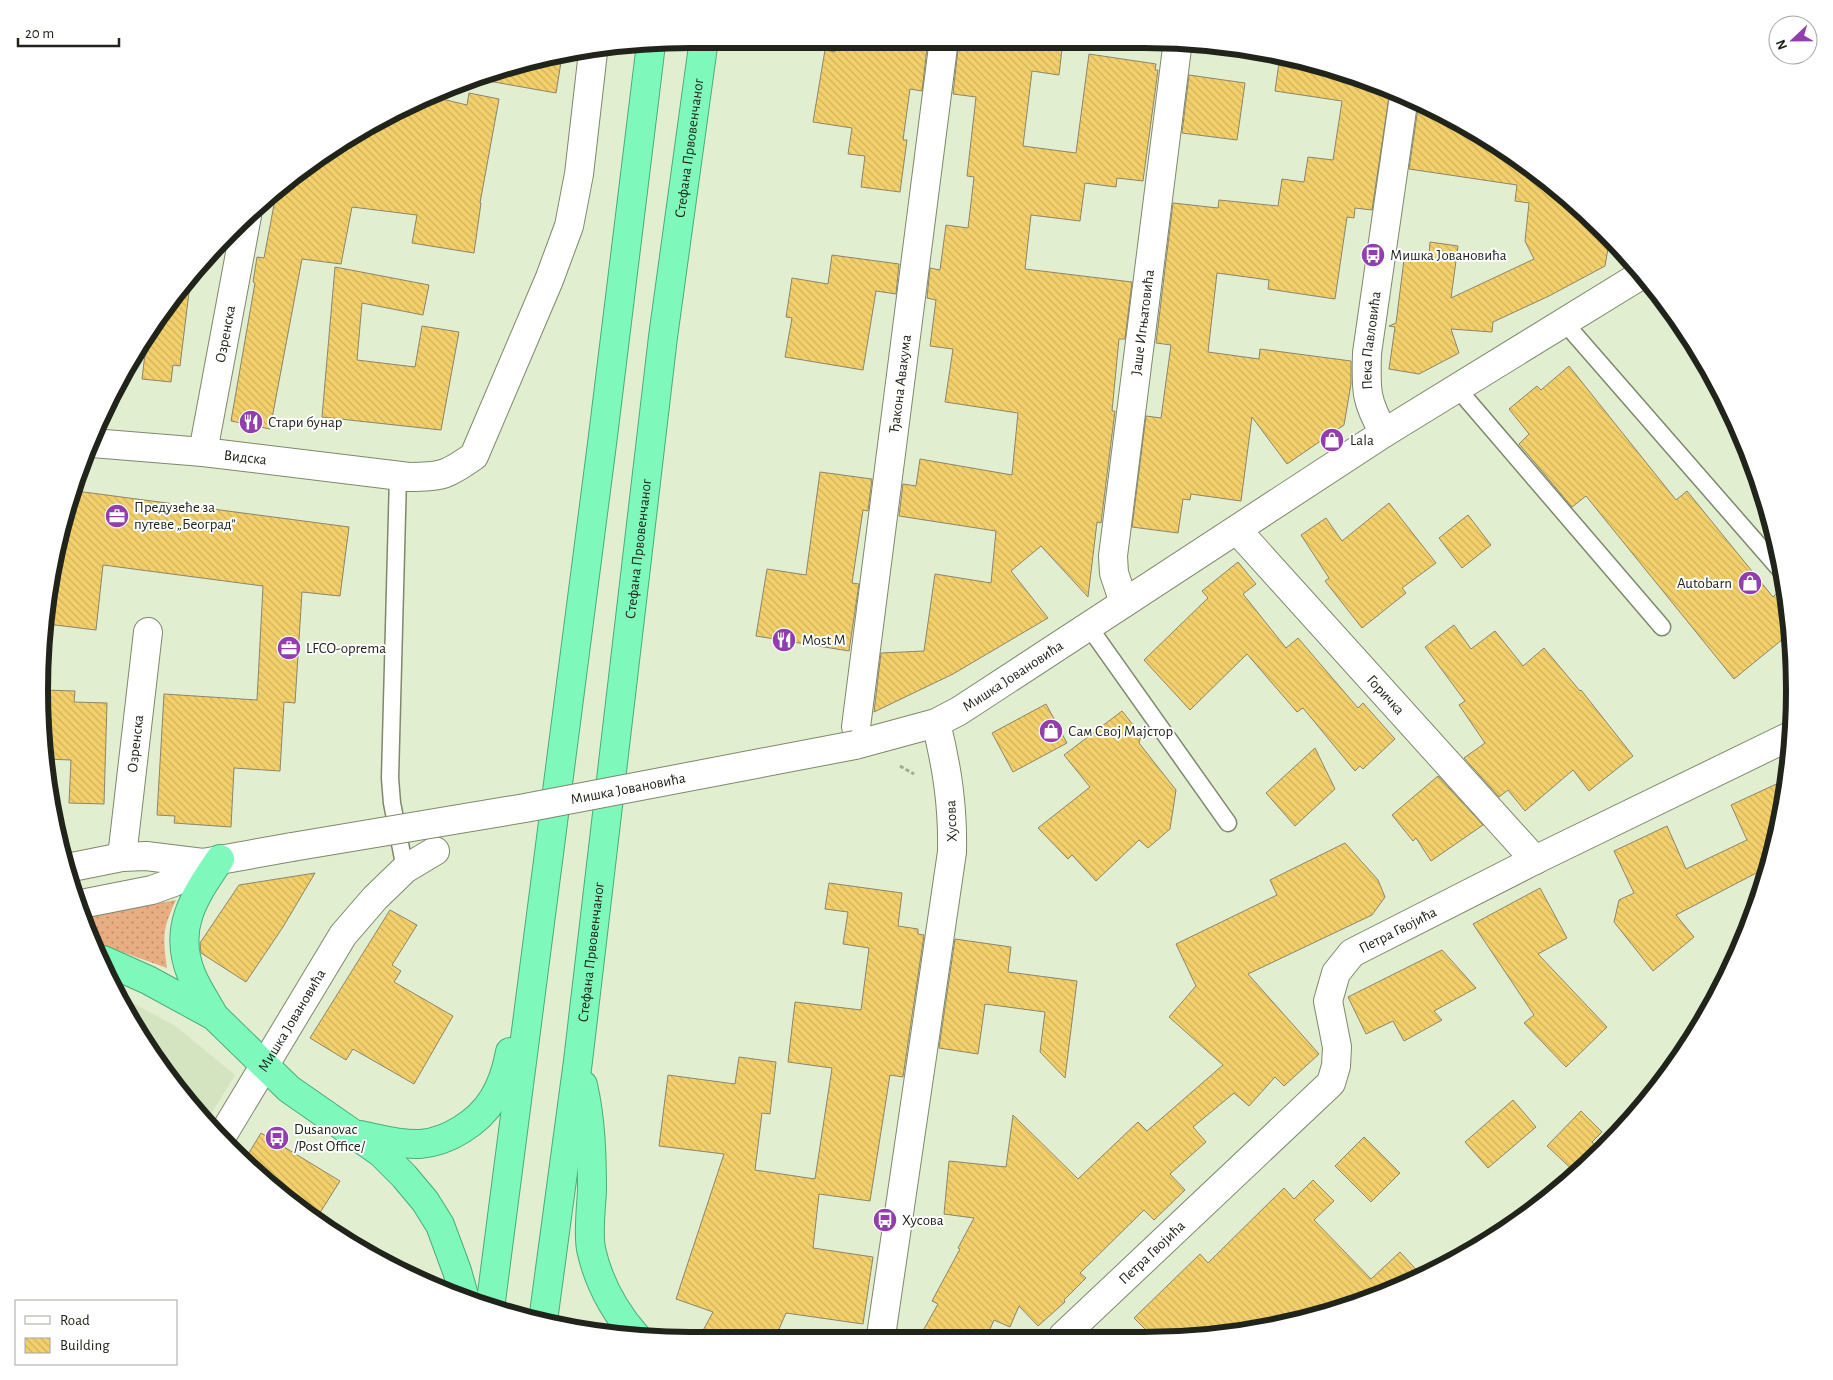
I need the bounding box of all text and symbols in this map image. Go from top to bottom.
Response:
scale bar [18,15,119,47]
north arrow [1768,15,1818,65]
text: 20 m [25,26,54,41]
text: N [1774,37,1790,52]
street label: Стефана Првовенчаног [672,77,707,219]
bus stop icon: Мишка Јовановића [1360,242,1386,268]
place label: Мишка Јовановића [1390,248,1507,263]
street label: Јаше Игњатовића [1129,269,1157,376]
street label: Пека Павловића [1359,290,1384,390]
street label: Озренска [213,304,238,364]
street label: Ђакона Авакума [887,333,914,434]
restaurant icon: Стари бунар [238,409,264,435]
place label: Стари бунар [268,415,343,430]
shop icon: Lala [1319,427,1345,453]
place label: Lala [1350,433,1374,448]
street label: Видска [223,448,268,468]
street label: Стефана Првовенчаног [623,477,654,620]
place label: Предузеће за путеве „Београд” [134,500,236,532]
office icon: Предузеће за путеве „Београд” [104,503,130,529]
shop icon: Autobarn [1737,570,1763,596]
place label: Autobarn [1677,576,1732,591]
restaurant icon: Most M [771,627,797,653]
place label: Most M [802,633,846,648]
office icon: LFCO-oprema [276,635,302,661]
street label: Мишка Јовановића [960,638,1066,715]
place label: LFCO-oprema [306,641,386,656]
street label: Горичка [1364,672,1407,718]
street label: Озренска [125,714,146,773]
shop icon: Сам Свој Мајстор [1038,718,1064,744]
place label: Сам Свој Мајстор [1068,724,1174,739]
street label: Мишка Јовановића [569,770,687,807]
street label: Хусова [943,800,960,842]
street label: Стефана Првовенчаног [576,881,607,1023]
street label: Петра Гвојића [1356,904,1439,956]
street label: Мишка Јовановића [255,967,329,1075]
place label: Dusanovac /Post Office/ [294,1122,366,1154]
bus stop icon: Dusanovac /Post Office/ [264,1125,290,1151]
bus stop icon: Хусова [872,1207,898,1233]
place label: Хусова [902,1213,944,1228]
street label: Петра Гвојића [1116,1218,1188,1287]
legend [15,1300,178,1365]
text: Road [60,1313,90,1328]
text: Building [60,1338,110,1353]

